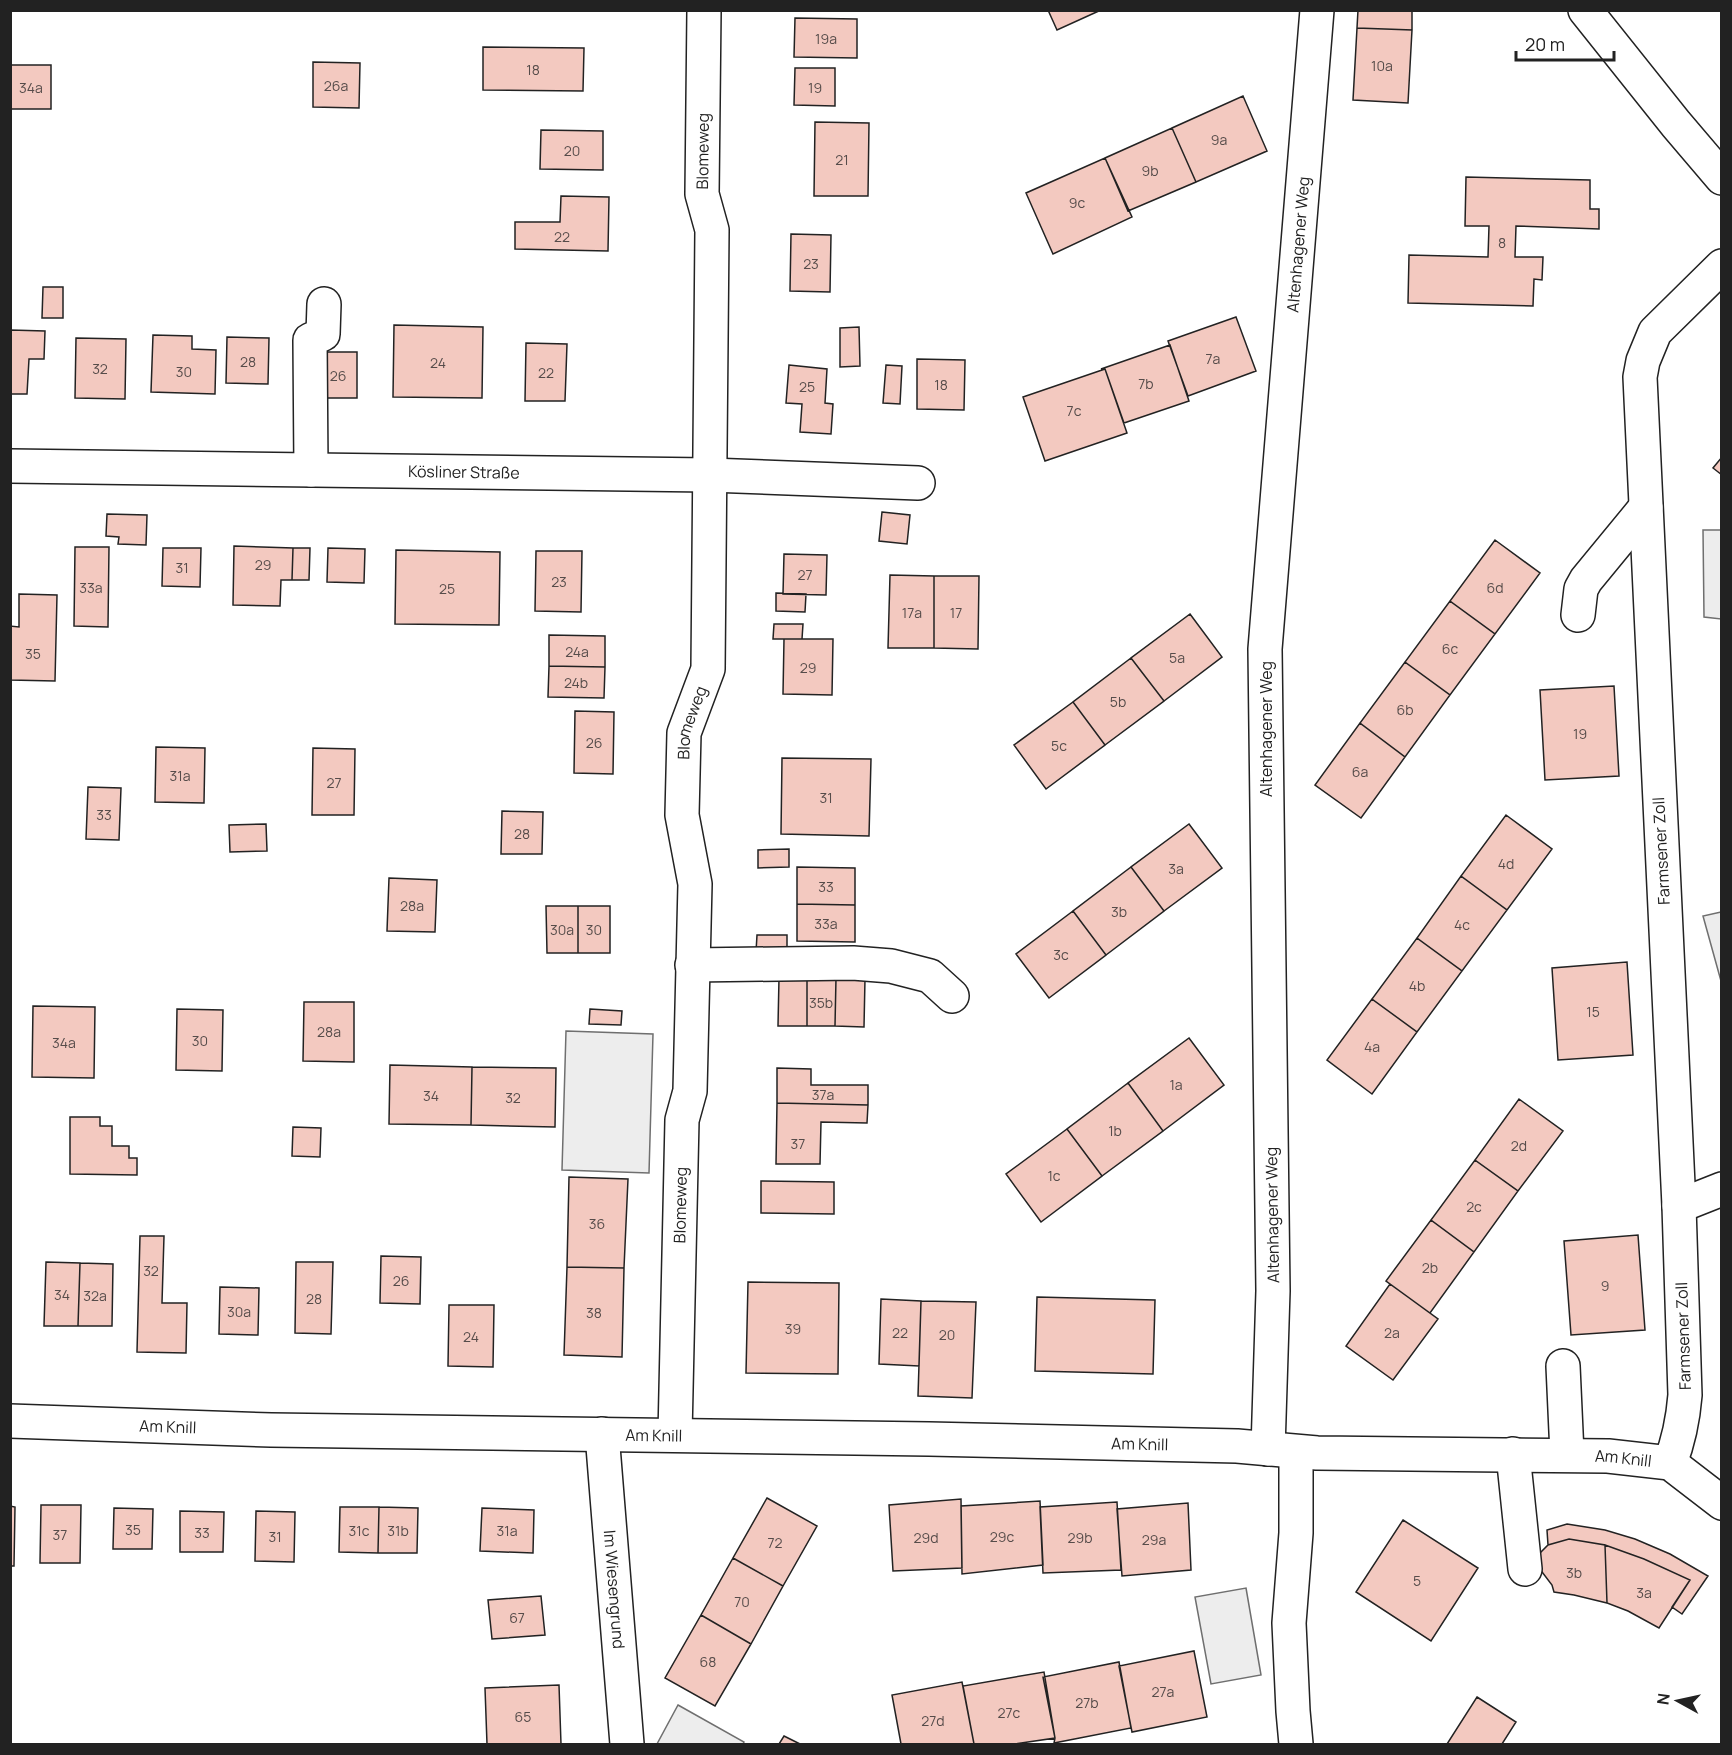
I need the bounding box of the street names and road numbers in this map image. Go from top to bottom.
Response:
street label: Blomeweg [691,113,714,190]
street label: Altenhagener Weg [1281,176,1314,313]
street label: Kösliner Straße [408,460,520,484]
street label: Altenhagener Weg [1255,661,1277,797]
street label: Blomeweg [672,683,712,760]
street label: Farmsener Zoll [1647,796,1675,906]
street label: Altenhagener Weg [1260,1147,1284,1283]
street label: Blomeweg [668,1167,692,1243]
street label: Farmsener Zoll [1670,1282,1696,1390]
street label: Am Knill [139,1414,197,1438]
street label: Am Knill [625,1424,683,1447]
street label: Am Knill [1111,1432,1169,1455]
street label: Am Knill [1595,1445,1653,1472]
street label: Im Wiesengrund [599,1529,630,1650]

